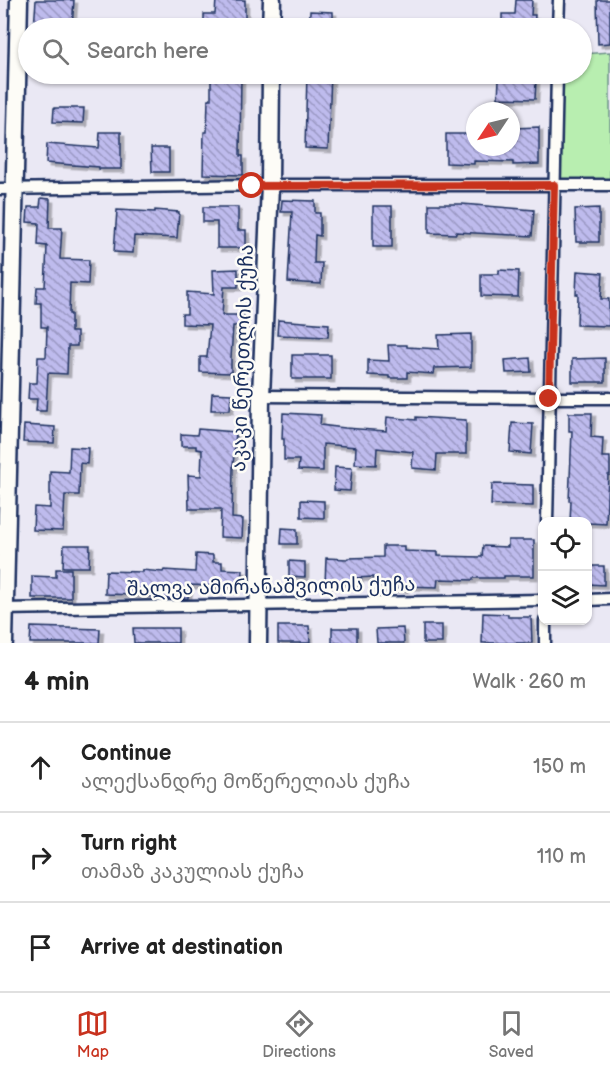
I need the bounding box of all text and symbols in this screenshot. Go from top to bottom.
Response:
search box [18,18,592,84]
icon: search [39,35,72,68]
text: Search here [87,38,209,65]
north arrow [466,102,520,156]
route start [238,172,264,198]
street label: აკაკი წერეთლის ქუჩა [227,244,259,472]
route end [535,385,561,411]
map controls [538,517,592,625]
button: locate [538,517,592,571]
button: layers [538,571,592,625]
street label: შალვა ამირანაშვილის ქუჩა [126,572,416,602]
text: 4 min [24,667,89,698]
text: Walk · 260 m [473,670,586,694]
text: Continue [81,740,171,767]
icon: ahead [24,751,57,784]
text: 150 m [533,755,586,779]
text: ალექსანდრე მოწერელიას ქუჩა [81,770,411,794]
text: Turn right [81,830,177,857]
icon: right [24,841,57,874]
text: 110 m [537,845,586,869]
text: თამაზ კაკულიას ქუჩა [81,860,304,884]
icon: arrive [24,931,57,964]
text: Arrive at destination [81,934,283,961]
tab: Map [76,1007,109,1062]
tab: Directions [262,1007,336,1062]
tab: Saved [489,1007,534,1062]

